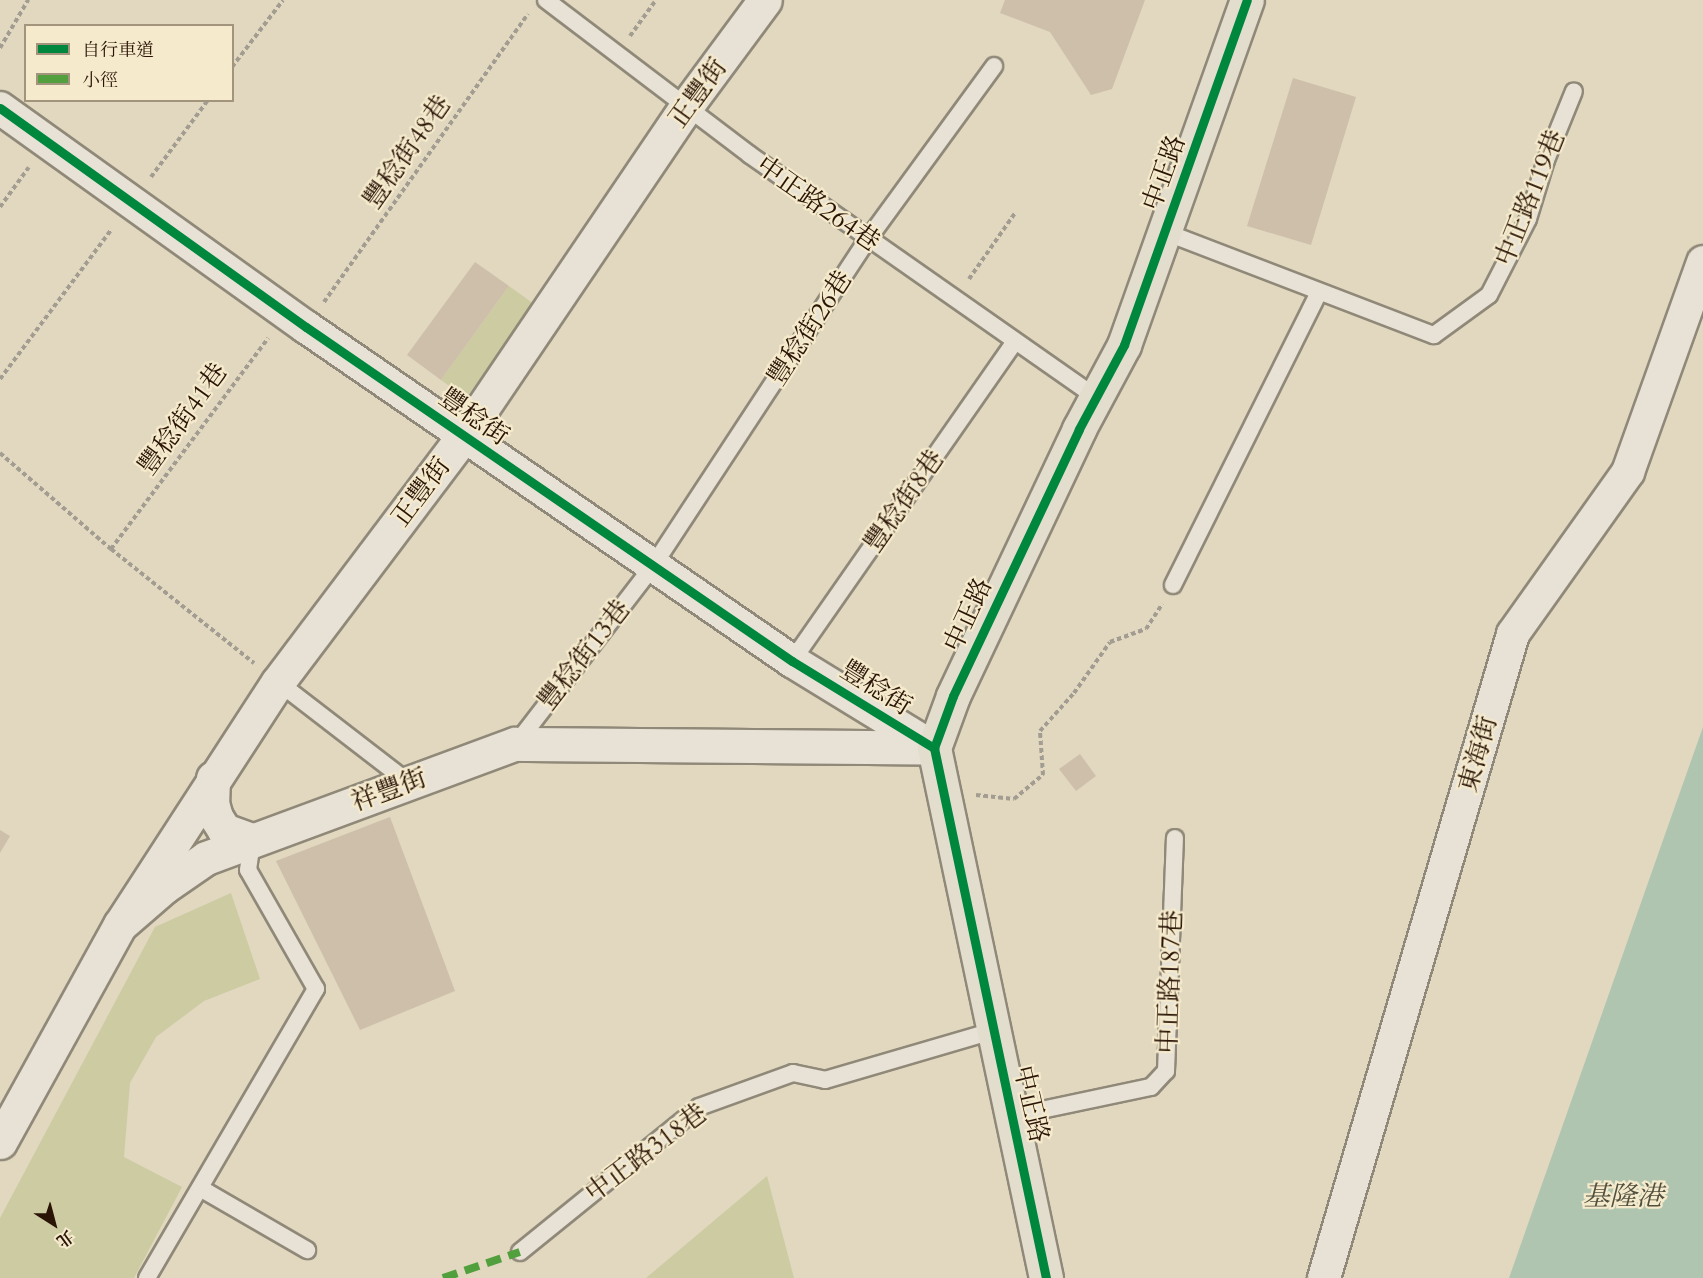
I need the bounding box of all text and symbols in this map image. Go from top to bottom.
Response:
legend [24,24,234,102]
text: 自行車道 [82,38,154,63]
street label: 正豐街 [662,52,734,134]
text: 小徑 [82,68,118,93]
street label: 豐稔街48巷 [357,90,457,214]
street label: 中正路119巷 [1489,125,1571,271]
street label: 中正路 [1136,131,1192,215]
street label: 中正路264巷 [750,150,886,258]
street label: 豐稔街26巷 [761,265,859,391]
street label: 豐稔街41巷 [132,357,234,481]
street label: 豐稔街 [433,382,515,452]
street label: 豐稔街8巷 [858,444,950,558]
street label: 正豐街 [385,451,457,533]
street label: 中正路 [937,573,999,657]
street label: 豐稔街13巷 [531,594,637,716]
street label: 豐稔街 [835,654,917,722]
street label: 東海街 [1452,712,1504,796]
street label: 祥豐街 [347,762,431,818]
street label: 中正路187巷 [1152,910,1188,1054]
street label: 中正路 [1007,1062,1055,1146]
street label: 中正路318巷 [579,1097,713,1209]
water label: 基隆港 [1583,1181,1663,1213]
north arrow [24,1194,84,1254]
text: 北 [52,1225,78,1252]

